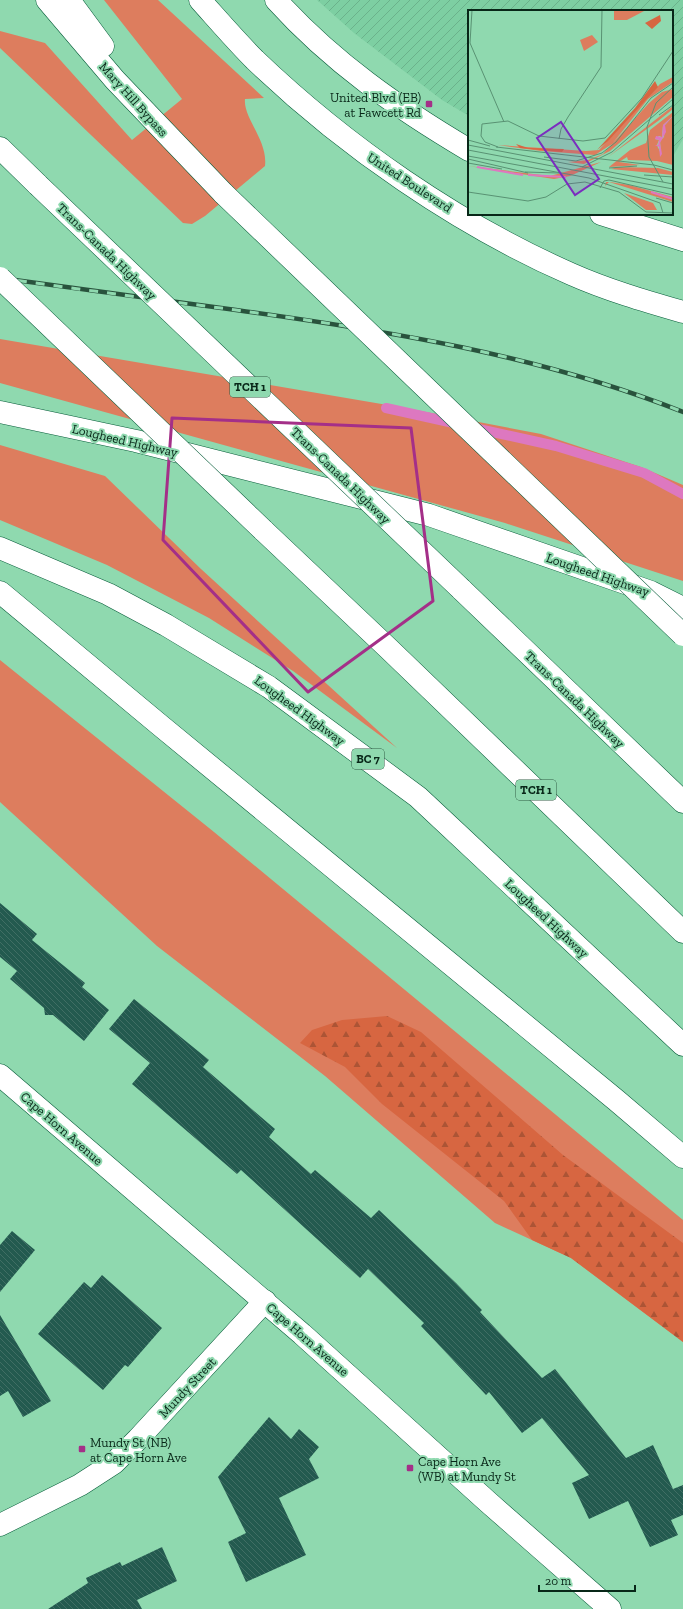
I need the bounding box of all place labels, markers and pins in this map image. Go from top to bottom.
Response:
place label: United Blvd (EB) at Fawcett Rd [330,90,421,120]
marker: United Blvd (EB) at Fawcett Rd [424,99,434,109]
place label: Mundy St (NB) at Cape Horn Ave [90,1435,187,1465]
marker: Mundy St (NB) at Cape Horn Ave [77,1444,87,1454]
place label: Cape Horn Ave (WB) at Mundy St [418,1454,516,1484]
marker: Cape Horn Ave (WB) at Mundy St [405,1463,415,1473]

